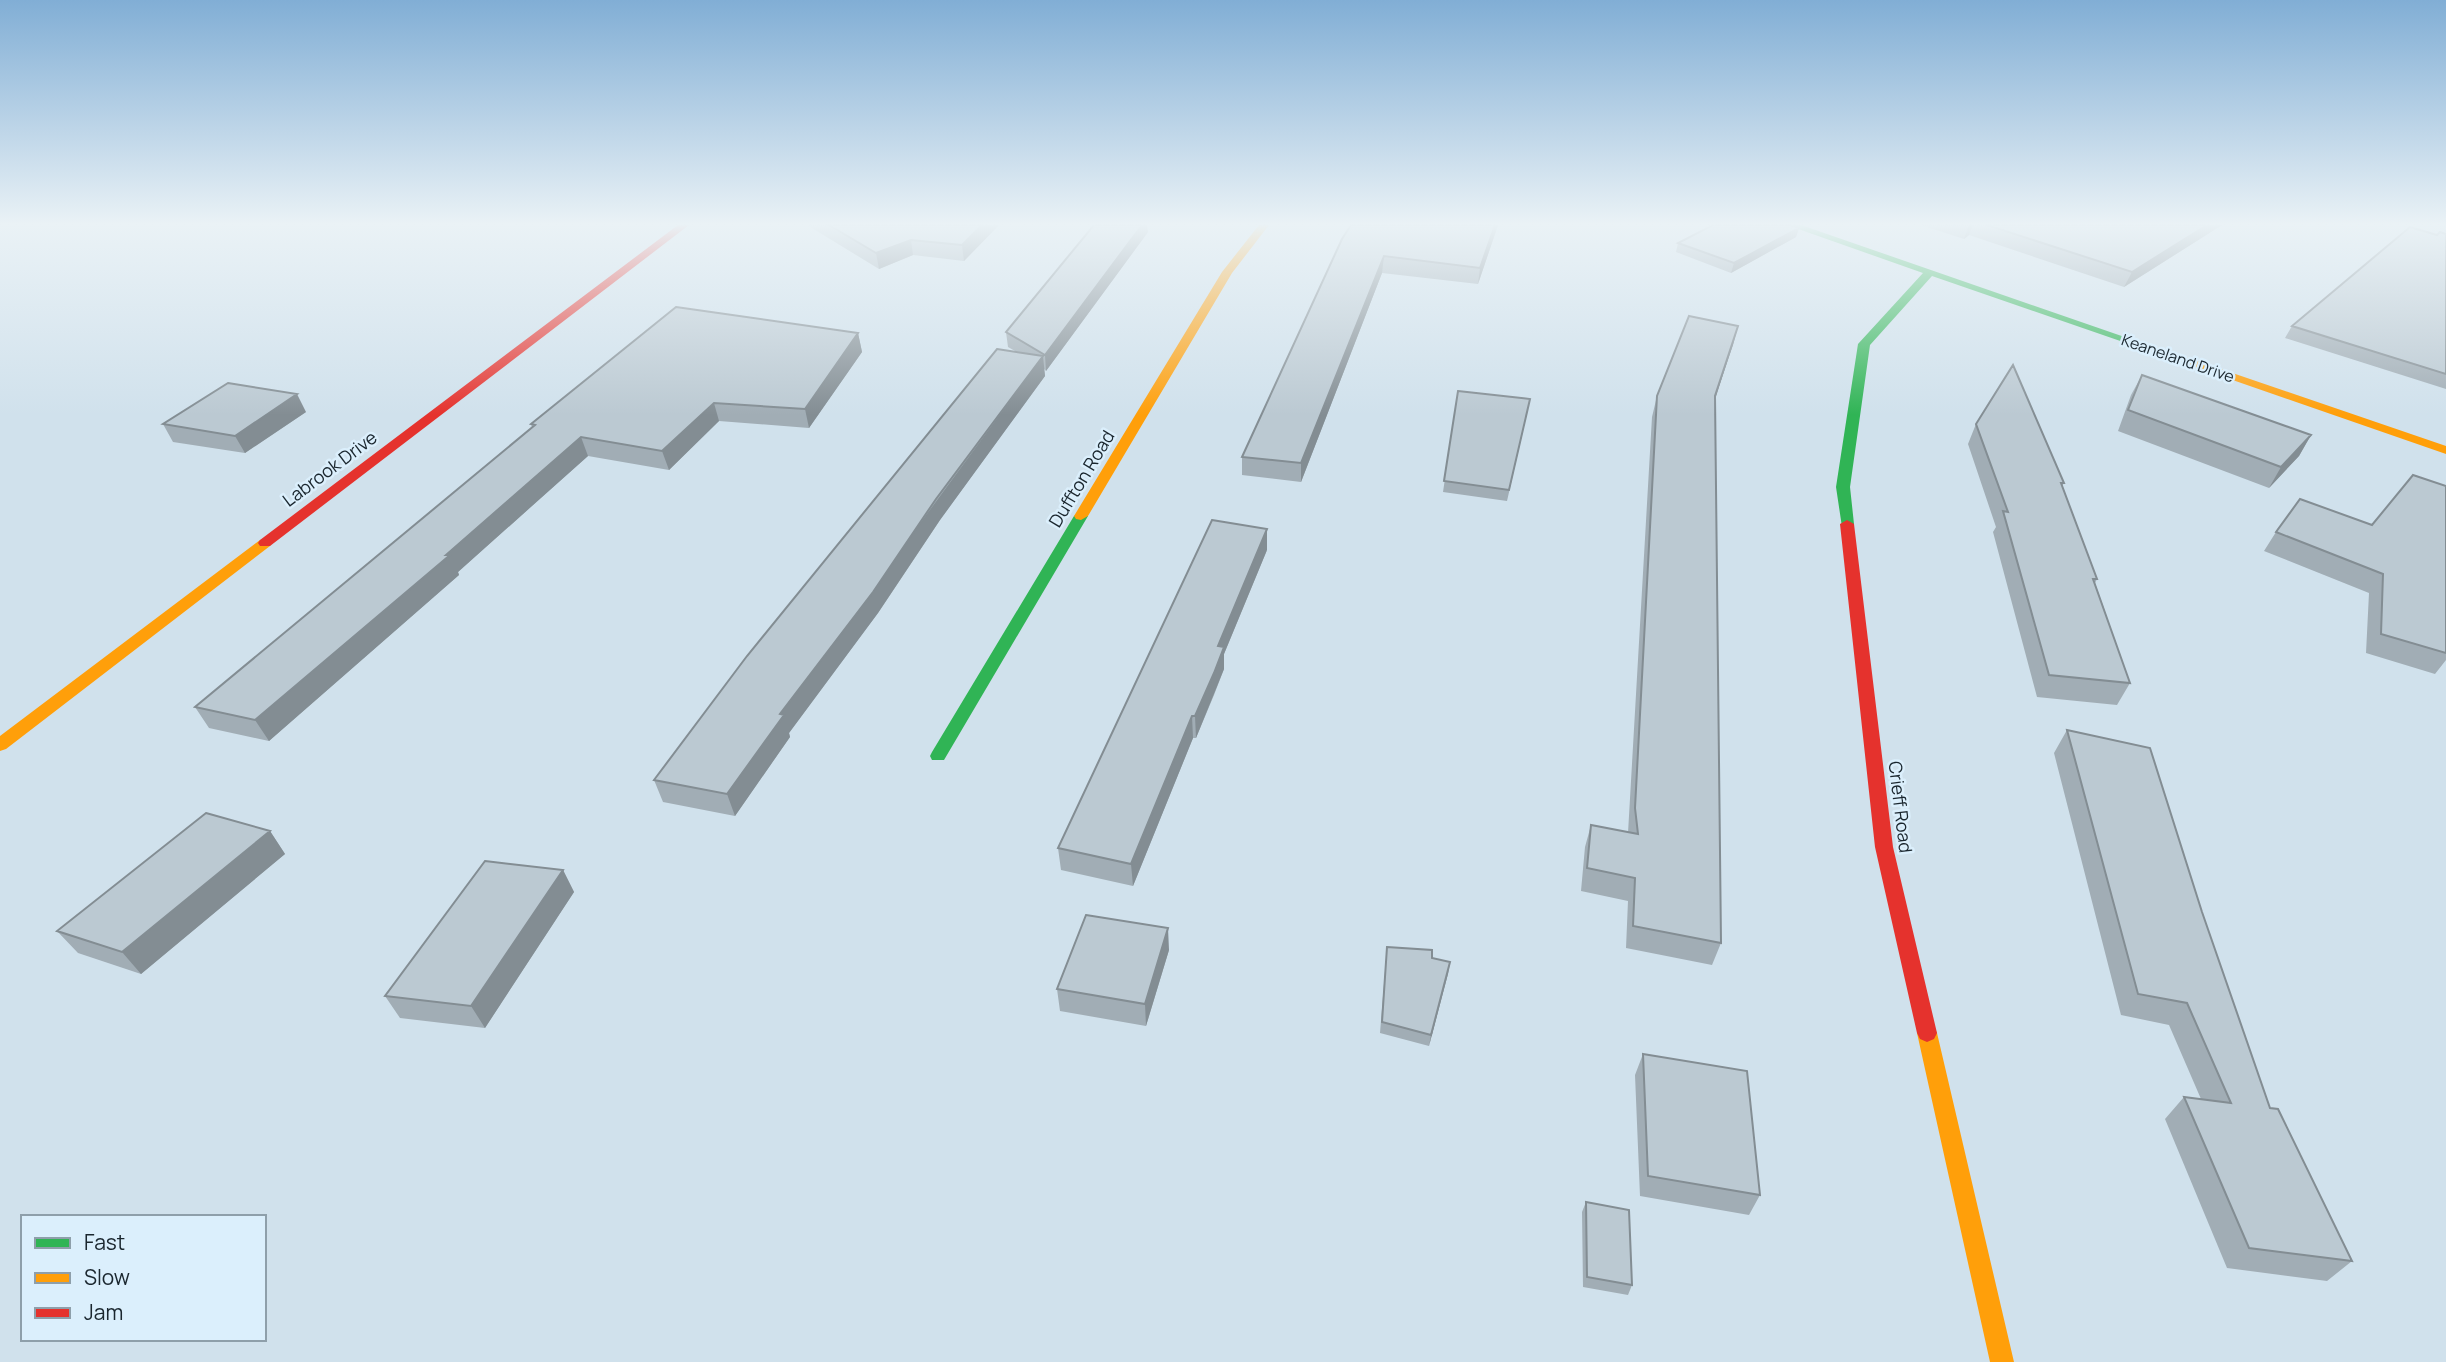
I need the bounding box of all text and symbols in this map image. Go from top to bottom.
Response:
street label: Keaneland Drive [2119,328,2237,388]
street label: Labrook Drive [277,425,381,512]
street label: Duffton Road [1043,426,1120,531]
street label: Crieff Road [1883,760,1919,854]
legend [21,1215,266,1341]
text: Fast [84,1228,125,1256]
text: Slow [84,1263,130,1291]
text: Jam [84,1298,123,1326]

